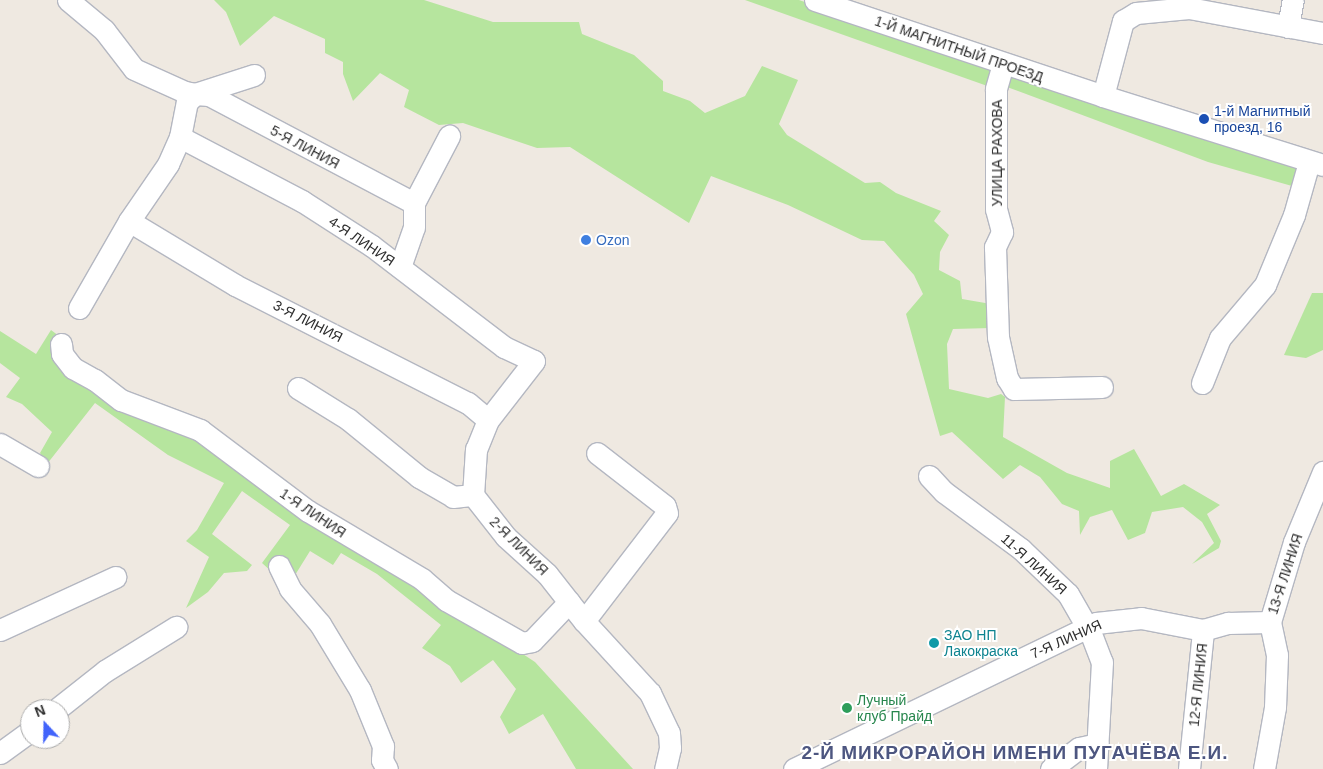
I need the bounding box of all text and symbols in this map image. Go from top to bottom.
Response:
street label: 1-Й МАГНИТНЫЙ ПРОЕЗД [873,12,1045,86]
street label: УЛИЦА РАХОВА [989,100,1005,206]
place label: 1-й Магнитный проезд, 16 [1214,103,1310,136]
marker: 1-й Магнитный проезд, 16 [1198,113,1210,125]
street label: 5-Я ЛИНИЯ [268,122,342,172]
street label: 4-Я ЛИНИЯ [326,213,398,269]
place label: Ozon [596,232,629,248]
marker: Ozon [580,234,592,246]
street label: 3-Я ЛИНИЯ [270,296,346,346]
street label: 1-Я ЛИНИЯ [277,485,349,541]
street label: 2-Я ЛИНИЯ [486,513,552,579]
street label: 11-Я ЛИНИЯ [998,530,1070,598]
street label: 13-Я ЛИНИЯ [1264,532,1306,616]
street label: 7-Я ЛИНИЯ [1028,616,1104,662]
place label: ЗАО НП Лакокраска [944,627,1018,660]
marker: ЗАО НП Лакокраска [928,637,940,649]
street label: 12-Я ЛИНИЯ [1185,642,1211,728]
place label: Лучный клуб Прайд [857,692,932,724]
north arrow [20,699,70,749]
text: N [32,702,48,720]
marker: Лучный клуб Прайд [841,702,853,714]
district label: 2-Й МИКРОРАЙОН ИМЕНИ ПУГАЧЁВА Е.И. [797,742,1233,764]

